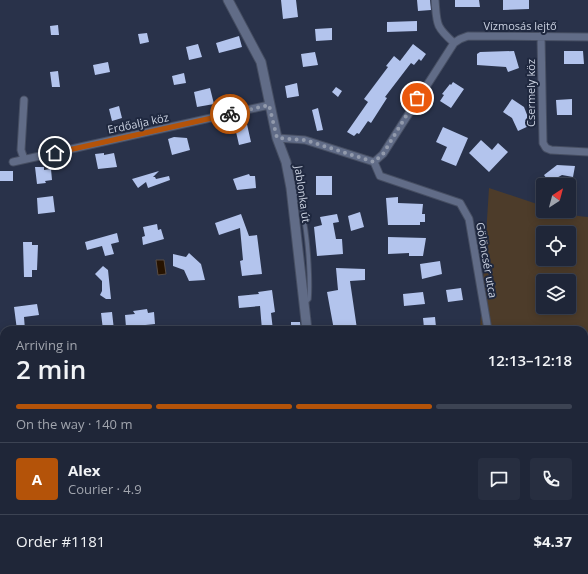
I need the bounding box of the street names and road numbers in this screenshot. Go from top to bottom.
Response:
street label: Vízmosás lejtő [483,18,557,33]
street label: Csermely köz [523,59,538,127]
street label: Erdőalja köz [106,109,170,137]
street label: Jablonka út [291,164,314,224]
street label: Gölöncsér utca [473,221,501,299]

